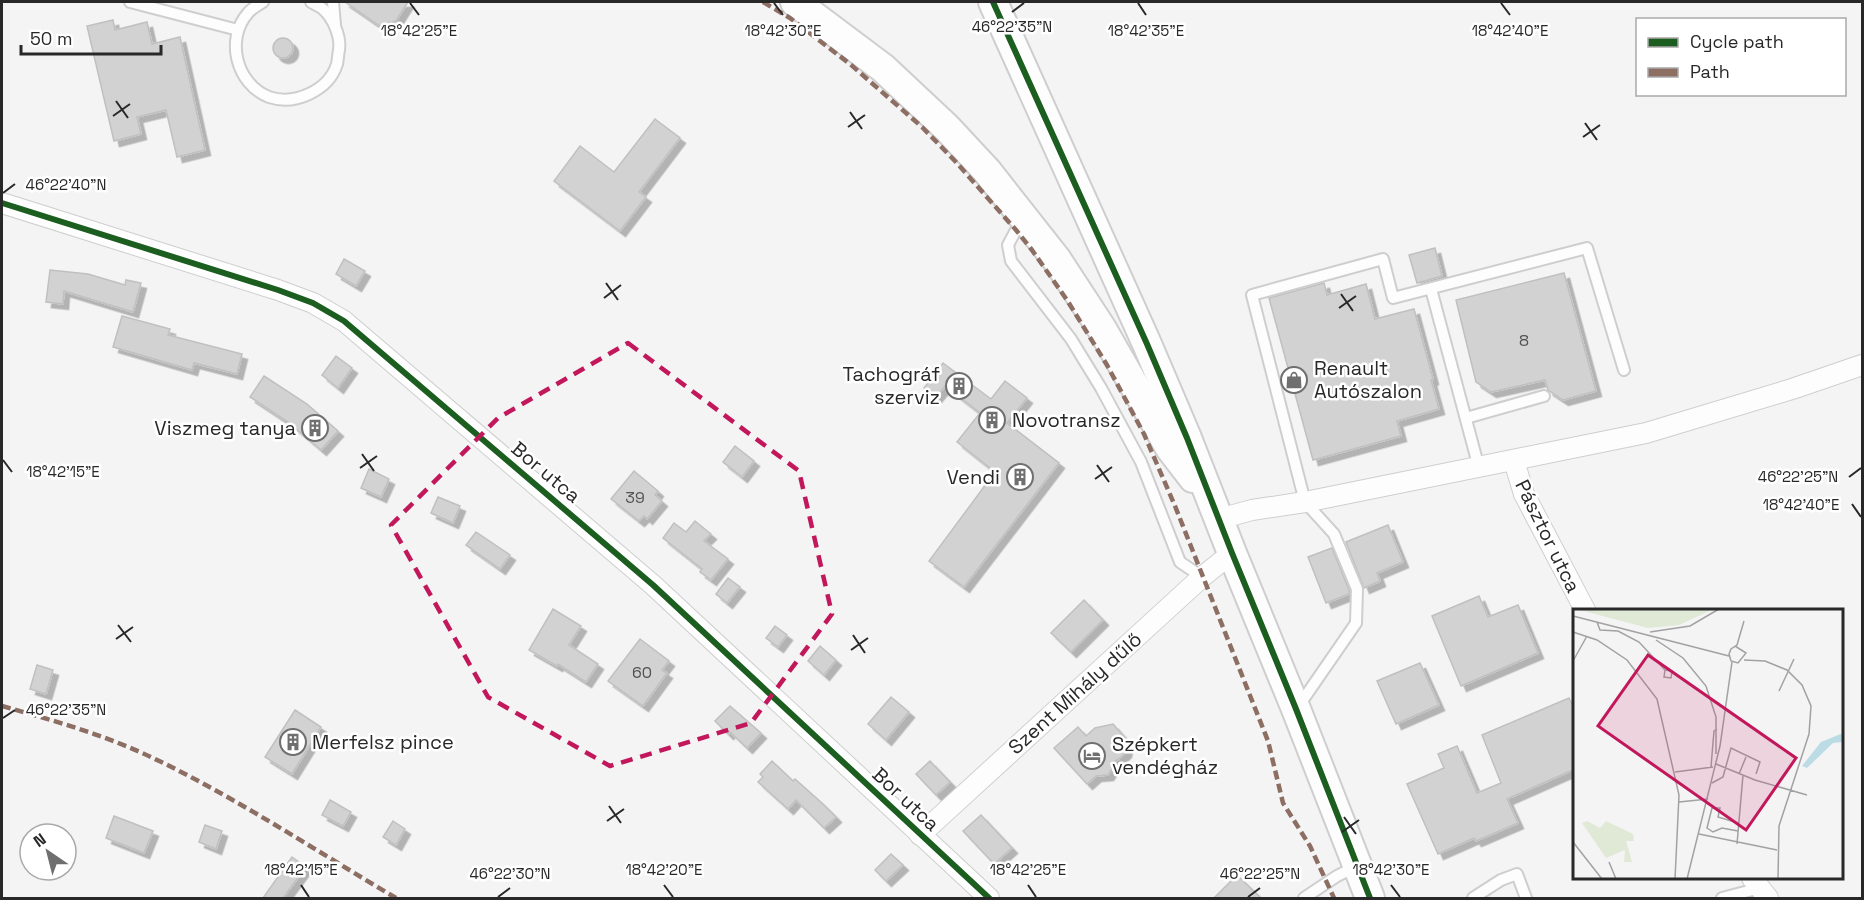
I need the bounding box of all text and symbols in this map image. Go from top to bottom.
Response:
text: 46°22'35"N [972,17,1052,36]
scale bar [21,18,160,56]
legend [1636,18,1846,96]
text: 18°42'25"E [381,21,457,40]
text: 18°42'30"E [744,21,822,40]
text: 18°42'35"E [1108,21,1184,40]
text: 18°42'40"E [1472,21,1548,40]
text: 50 m [30,27,72,50]
text: Cycle path [1690,30,1784,53]
text: Path [1690,60,1730,83]
text: 46°22'40"N [26,175,106,194]
house number: 8 [1519,330,1529,351]
place label: Renault Autószalon [1314,355,1422,404]
place label: Tachográf szerviz [842,361,940,410]
shop icon: Renault Autószalon [1279,365,1309,395]
building icon: Tachográf szerviz [944,371,974,401]
building icon: Novotransz [977,405,1007,435]
place label: Novotransz [1012,407,1121,433]
building icon: Viszmeg tanya [300,413,330,443]
place label: Viszmeg tanya [154,415,296,441]
street label: Bor utca [506,435,586,509]
text: 18°42'15"E [26,462,100,481]
building icon: Vendi [1005,462,1035,492]
place label: Vendi [946,464,1000,490]
text: 46°22'25"N [1758,467,1838,486]
street label: Pásztor utca [1509,475,1587,597]
house number: 39 [625,487,645,508]
text: 18°42'40"E [1763,495,1839,514]
inset map [1573,609,1843,879]
street label: Szent Mihály dűlő [1003,626,1147,760]
house number: 60 [632,662,652,683]
text: 46°22'35"N [26,700,106,719]
building icon: Merfelsz pince [278,727,308,757]
place label: Merfelsz pince [312,729,454,755]
place label: Szépkert vendégház [1112,731,1218,780]
hotel icon: Szépkert vendégház [1077,741,1107,771]
street label: Bor utca [867,761,945,837]
north arrow [18,822,78,882]
text: N [29,828,50,852]
text: 18°42'15"E [264,860,338,879]
text: 18°42'20"E [626,860,703,879]
text: 18°42'25"E [990,860,1066,879]
text: 18°42'30"E [1352,860,1430,879]
text: 46°22'30"N [469,864,551,883]
text: 46°22'25"N [1220,864,1300,883]

